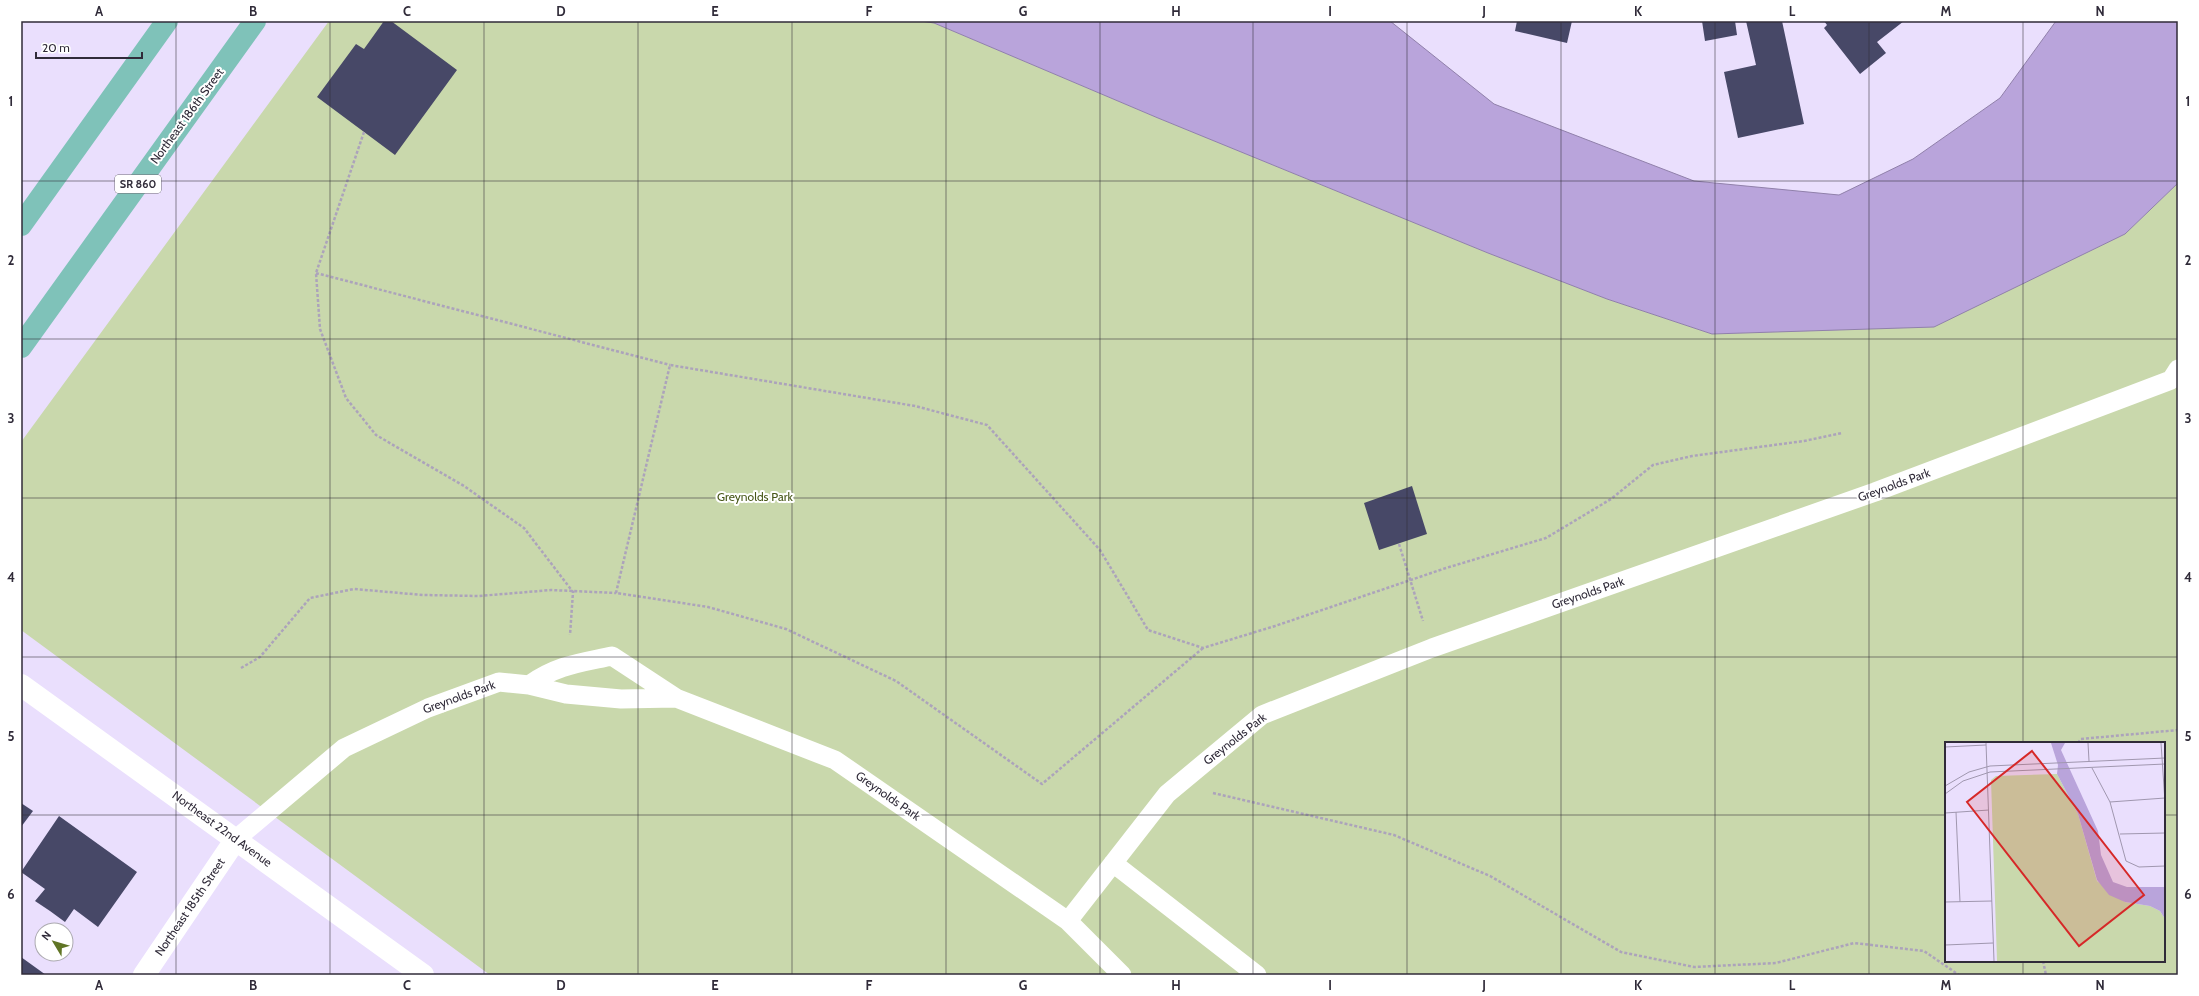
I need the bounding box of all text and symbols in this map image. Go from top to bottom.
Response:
text: A [95,3,104,19]
text: B [249,3,257,19]
text: C [403,3,411,19]
text: D [556,3,566,19]
text: E [711,3,719,19]
text: F [866,3,873,19]
text: G [1019,3,1028,19]
text: H [1171,3,1181,19]
text: I [1328,3,1332,19]
text: J [1481,3,1486,19]
text: K [1634,3,1643,19]
text: L [1789,3,1796,19]
text: M [1941,3,1952,19]
text: N [2095,3,2105,19]
scale bar [36,34,142,60]
text: 20 m [42,40,70,55]
street label: Northeast 186th Street [147,65,226,167]
text: 1 [9,93,13,109]
text: 1 [2186,93,2190,109]
road number: SR 860 [115,175,161,193]
text: 2 [8,252,15,268]
text: 2 [2185,252,2192,268]
text: 3 [7,410,15,426]
text: 3 [2184,410,2192,426]
street label: Greynolds Park [1856,464,1933,505]
park label: Greynolds Park [717,489,794,504]
text: 4 [7,569,15,585]
text: 4 [2184,569,2192,585]
street label: Greynolds Park [1550,573,1627,612]
street label: Greynolds Park [421,676,498,717]
street label: Greynolds Park [1200,709,1270,768]
text: 5 [8,728,15,744]
text: 5 [2185,728,2192,744]
inset map [1945,742,2165,962]
street label: Greynolds Park [853,768,924,824]
street label: Northeast 22nd Avenue [170,787,275,870]
street label: Northeast 185th Street [151,855,228,958]
text: 6 [7,886,15,902]
text: 6 [2184,886,2192,902]
north arrow [34,922,74,962]
text: N [38,928,54,943]
text: A [95,977,104,993]
text: B [249,977,257,993]
text: C [403,977,411,993]
text: D [556,977,566,993]
text: E [711,977,719,993]
text: F [866,977,873,993]
text: G [1019,977,1028,993]
text: H [1171,977,1181,993]
text: I [1328,977,1332,993]
text: J [1481,977,1486,993]
text: K [1634,977,1643,993]
text: L [1789,977,1796,993]
text: M [1941,977,1952,993]
text: N [2095,977,2105,993]

